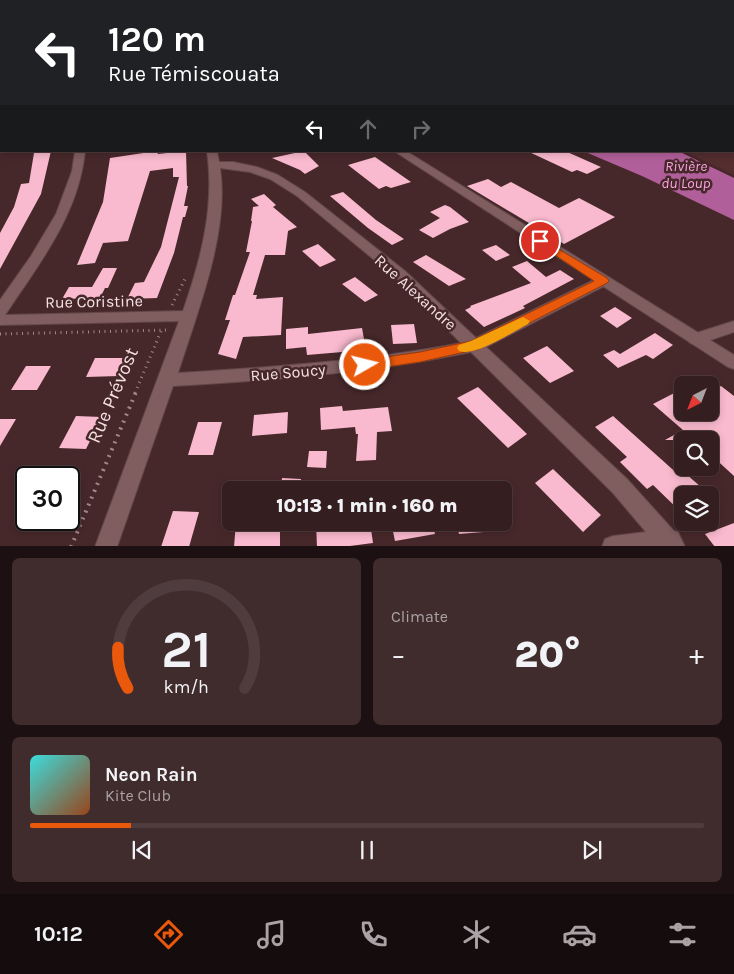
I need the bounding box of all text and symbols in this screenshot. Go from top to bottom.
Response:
text: 120 m [108,19,206,60]
icon: left [25,20,90,85]
text: Rue Témiscouata [108,61,280,87]
icon: left [301,115,329,143]
icon: ahead [354,115,382,143]
icon: right [407,115,435,143]
water label: Rivière du Loup [661,157,711,192]
pin [519,220,561,262]
icon: arrive [526,227,554,255]
street label: Rue Alexandre [371,251,460,334]
street label: Rue Coristine [45,291,143,312]
position arrow [338,338,390,390]
street label: Rue Prévost [83,344,143,446]
street label: Rue Soucy [250,360,327,385]
north arrow [674,376,719,421]
map controls [674,376,719,531]
button: search [674,431,719,476]
speed limit sign: 30 [15,466,80,531]
button: layers [674,486,719,531]
text: 10:13 · 1 min · 160 m [276,495,458,517]
text: Climate [391,607,448,626]
text: 21 [162,619,212,680]
text: 20° [514,632,581,677]
text: − [391,638,406,671]
text: + [689,638,704,671]
text: km/h [164,677,209,698]
text: Neon Rain [105,764,198,786]
text: Kite Club [105,786,171,805]
icon: previous [128,836,156,864]
icon: pause [353,836,381,864]
icon: next [578,836,606,864]
icon: directions [151,917,186,952]
icon: music [254,917,289,952]
icon: phone [356,917,391,952]
icon: climate [459,917,494,952]
icon: car [562,917,597,952]
icon: filters [665,917,700,952]
text: 10:12 [34,921,83,947]

